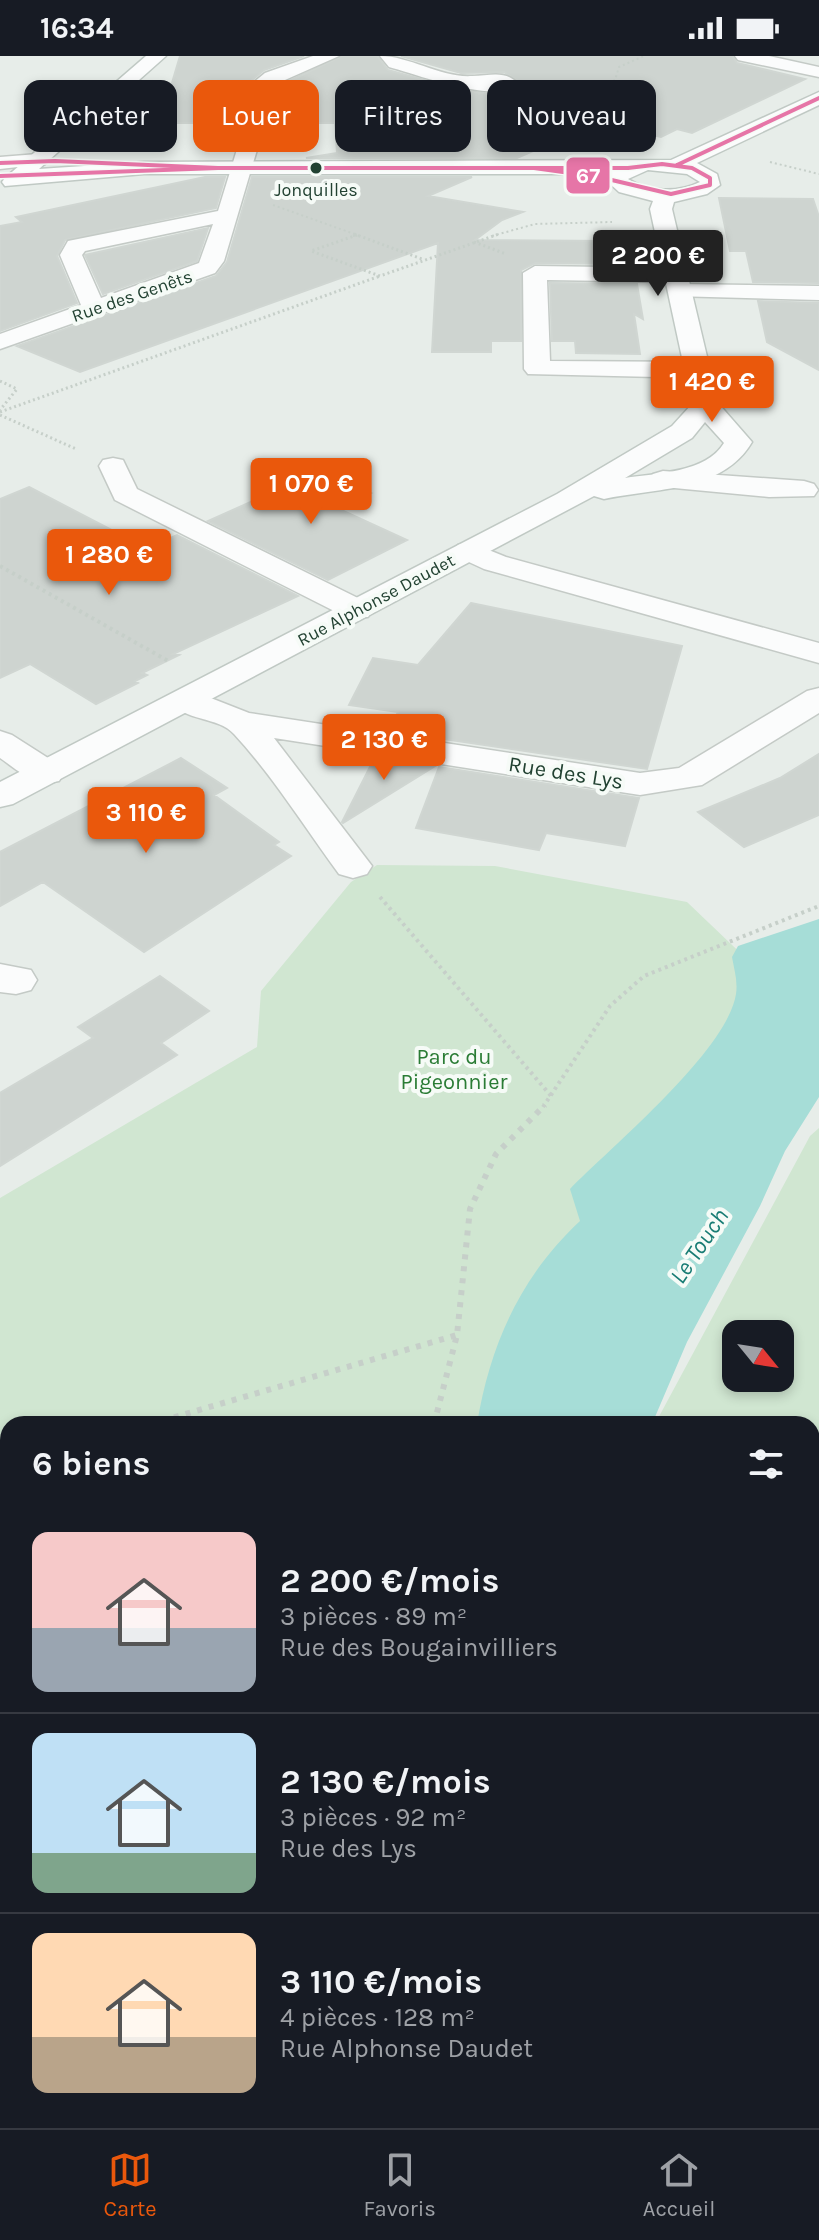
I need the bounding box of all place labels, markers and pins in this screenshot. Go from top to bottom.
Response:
marker: Jonquilles [308,160,324,176]
place label: Jonquilles [274,179,358,201]
pin: 2 200 € [584,230,732,298]
pin: 1 420 € [638,356,786,424]
pin: 1 070 € [237,458,385,526]
pin: 1 280 € [35,529,183,597]
pin: 2 130 € [310,714,458,782]
pin: 3 110 € [72,787,220,855]

